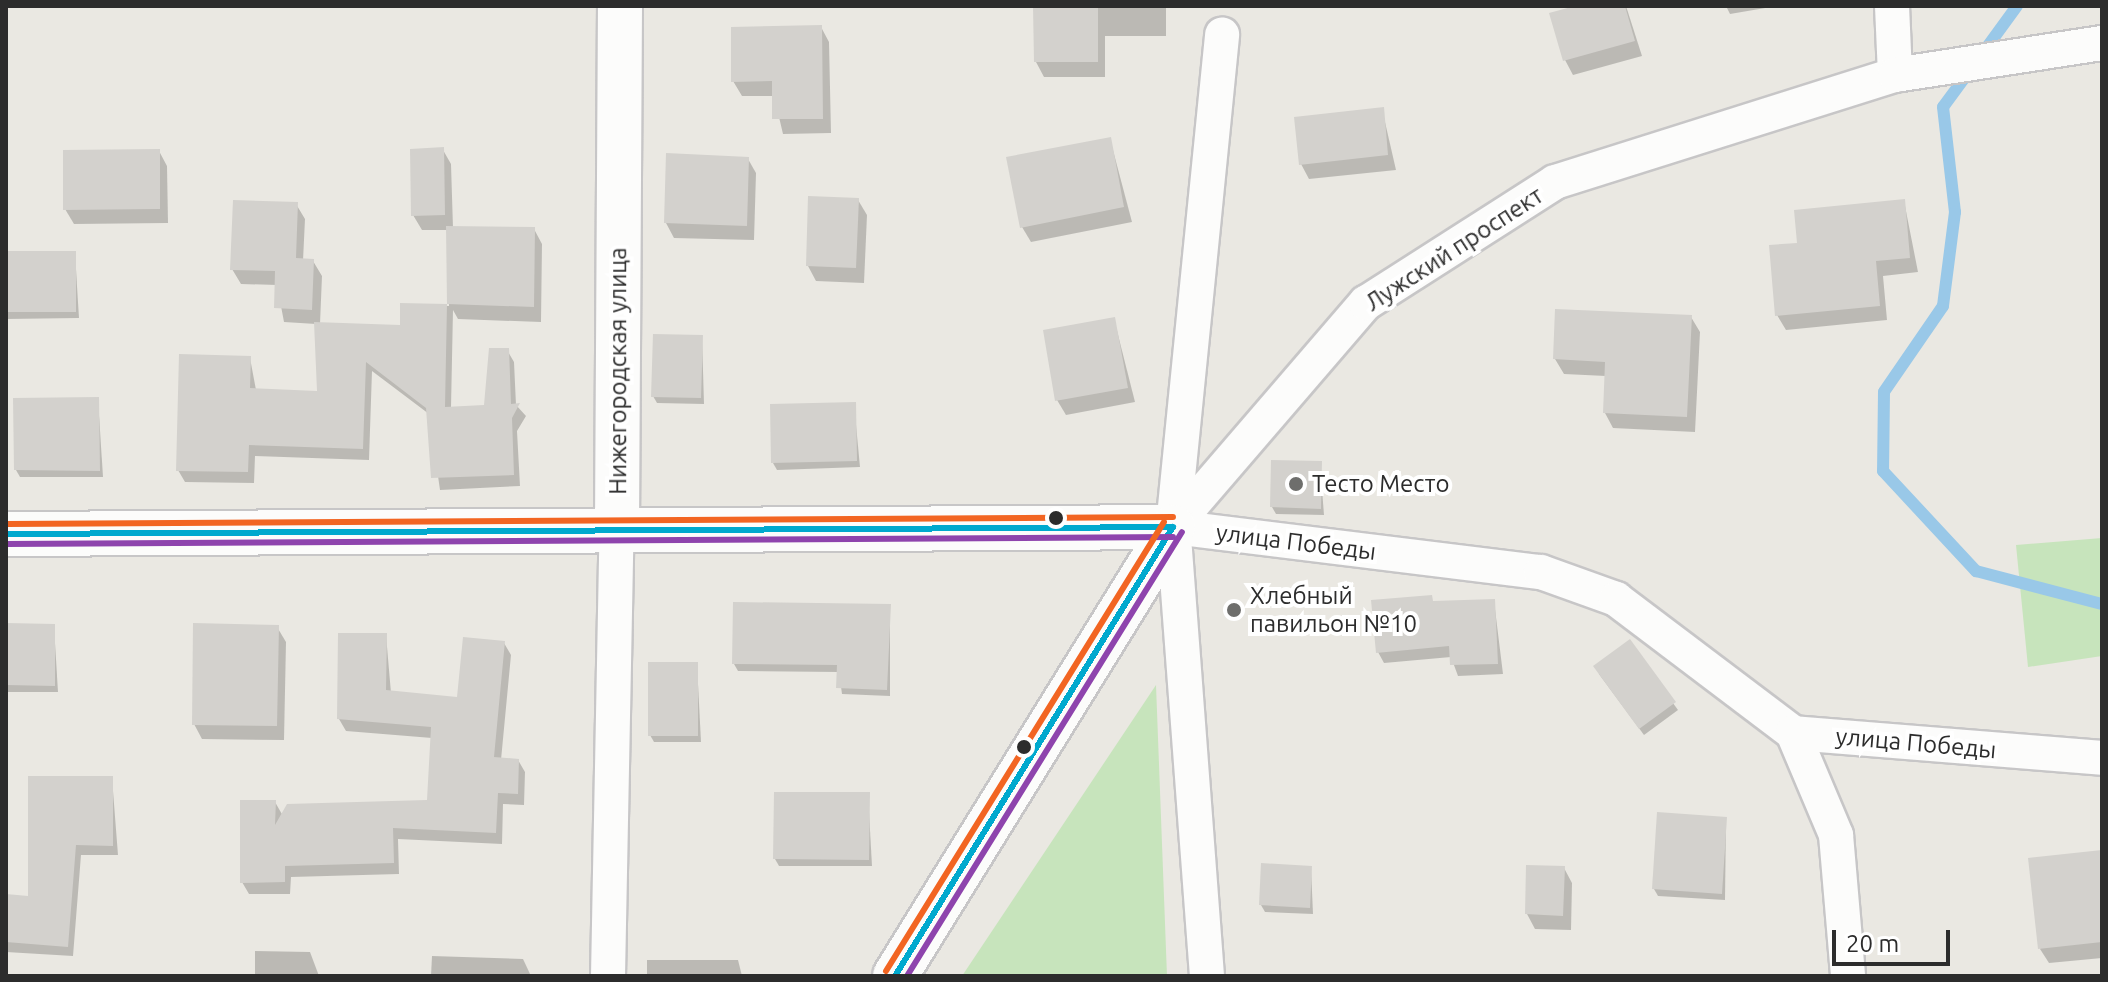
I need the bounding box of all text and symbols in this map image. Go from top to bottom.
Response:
street label: Лужский проспект [1360,181,1548,317]
street label: Нижегородская улица [604,247,632,495]
place label: Тесто Место [1312,470,1449,498]
marker: Тесто Место [1287,475,1305,493]
unlabelled marker [1048,510,1064,526]
street label: улица Победы [1214,518,1378,566]
place label: Хлебный павильон №10 [1250,582,1417,638]
marker: Хлебный павильон №10 [1225,601,1243,619]
street label: улица Победы [1835,722,1997,764]
unlabelled marker [1016,739,1032,755]
scale bar [1836,914,1954,964]
text: 20 m [1846,930,1899,957]

